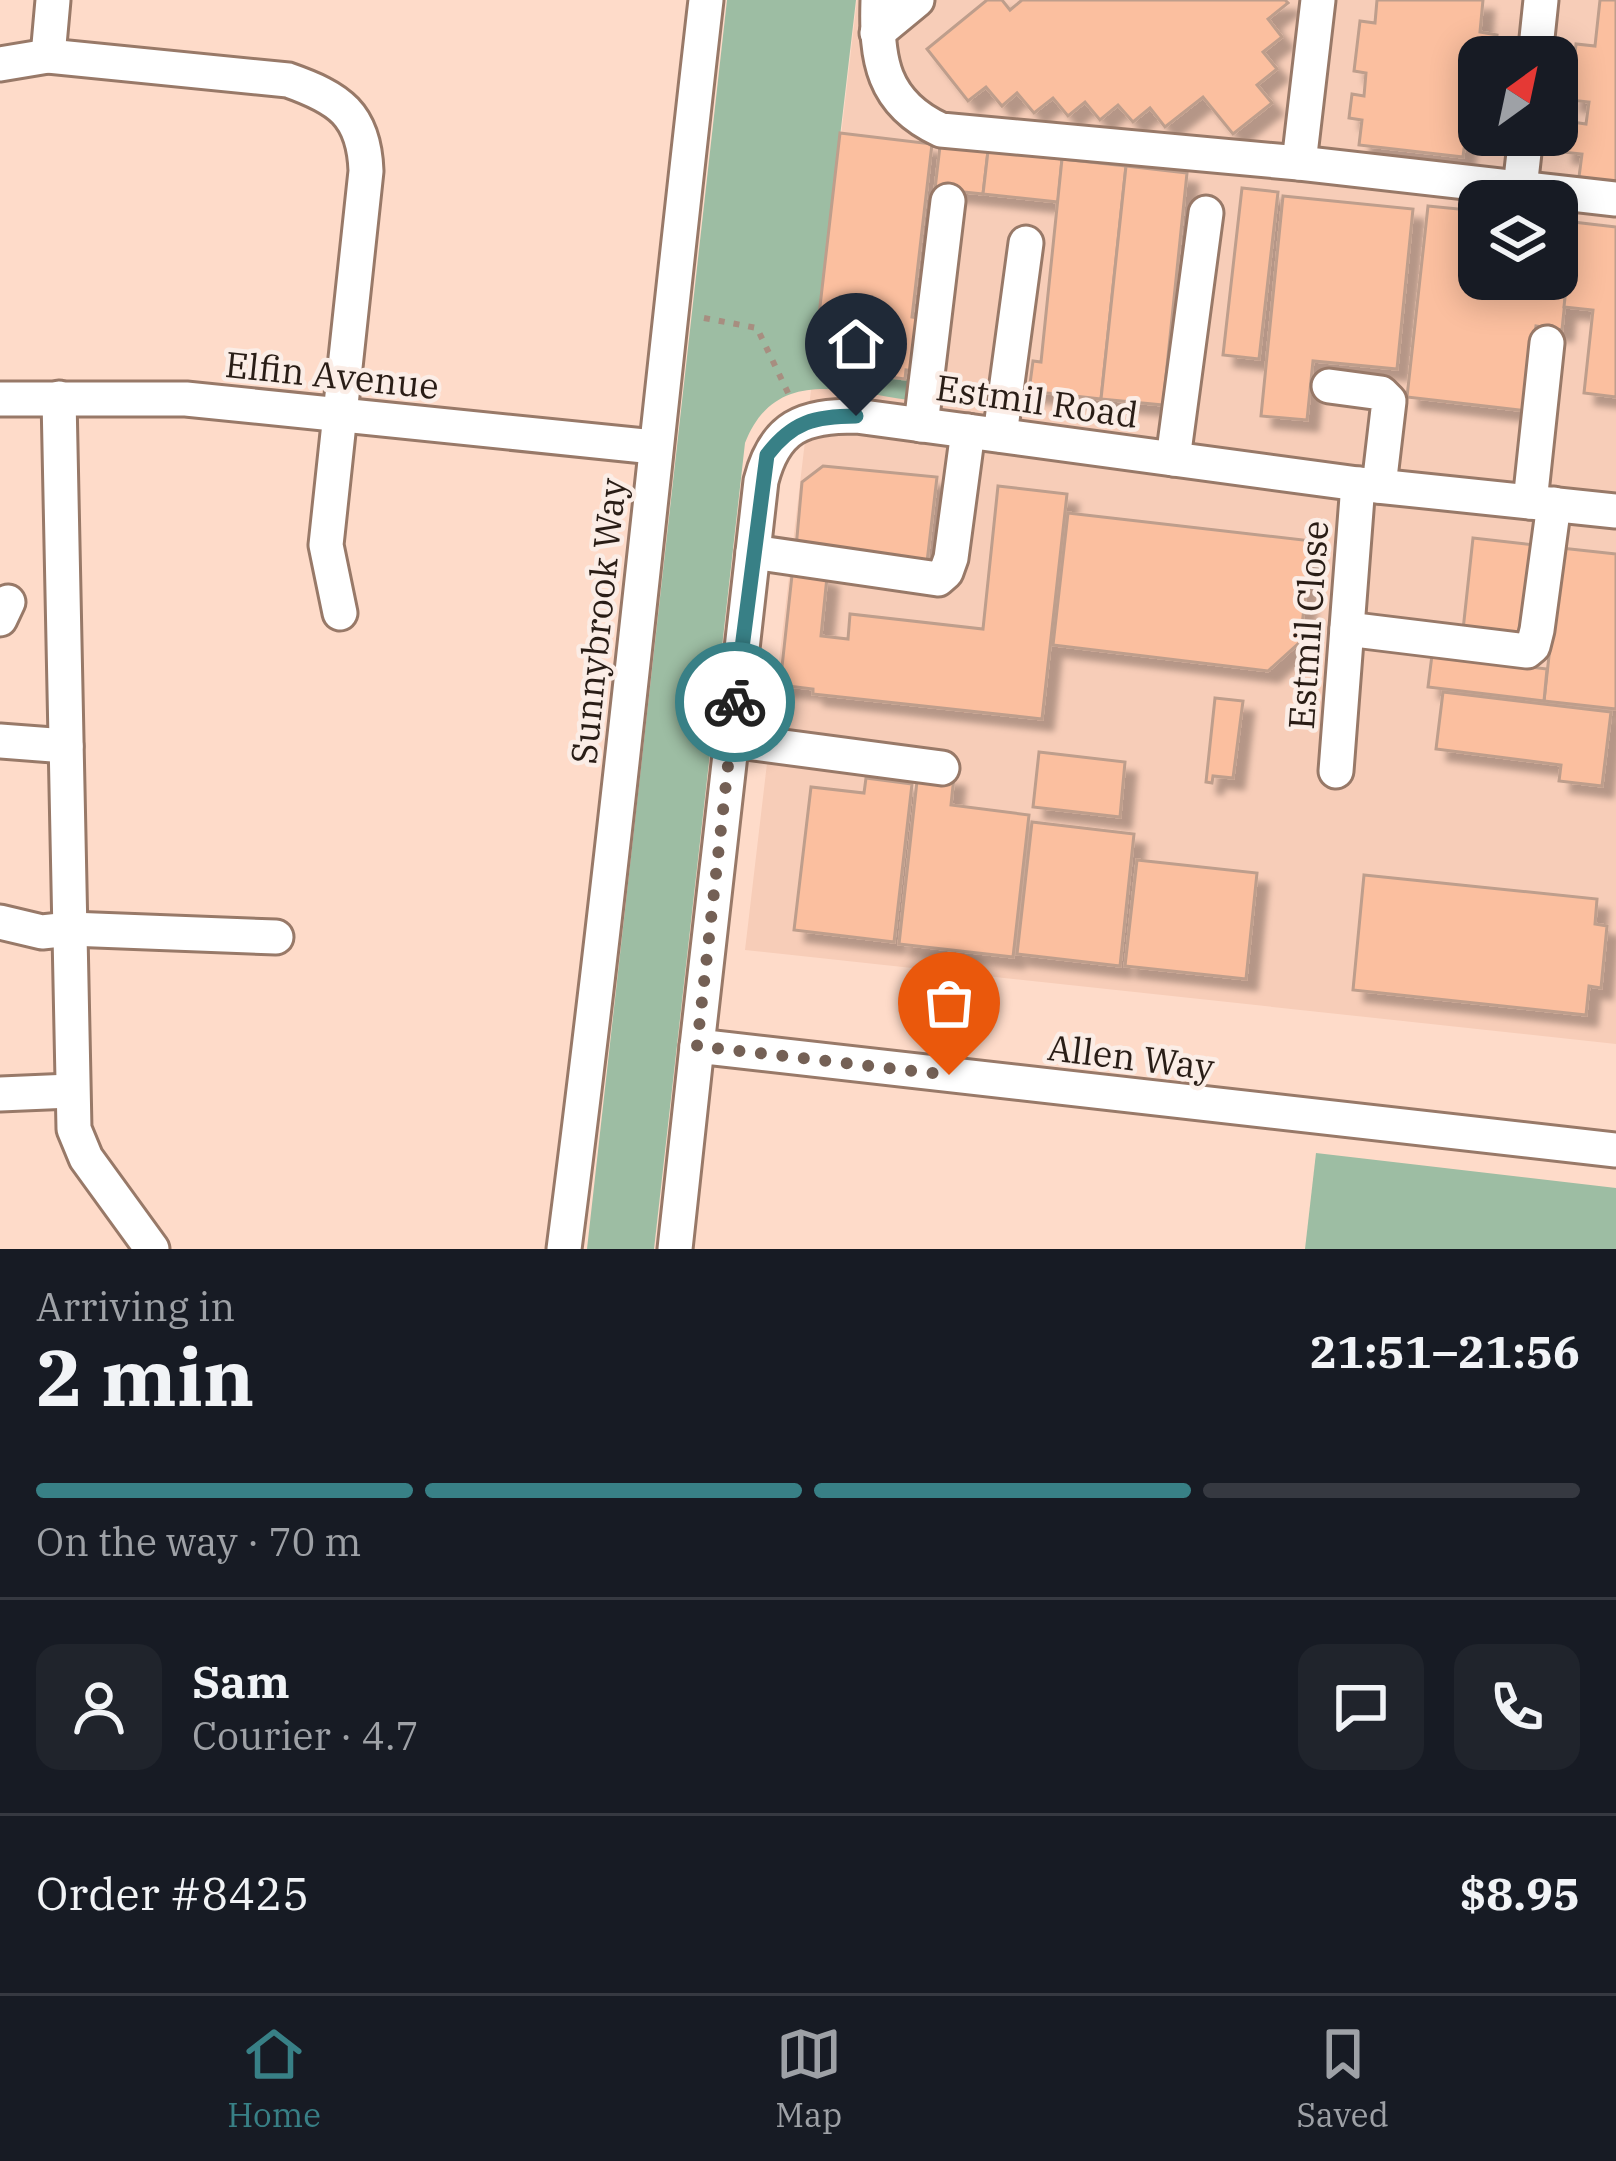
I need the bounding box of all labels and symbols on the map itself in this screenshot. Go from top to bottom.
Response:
north arrow [1458,36,1578,156]
pin [805,293,907,416]
street label: Elfin Avenue [223,340,441,409]
street label: Estmil Road [933,363,1141,438]
street label: Sunnybrook Way [559,475,636,766]
street label: Estmil Close [1277,519,1338,731]
courier [675,642,795,762]
pin [898,952,1000,1075]
street label: Allen Way [1045,1023,1218,1090]

